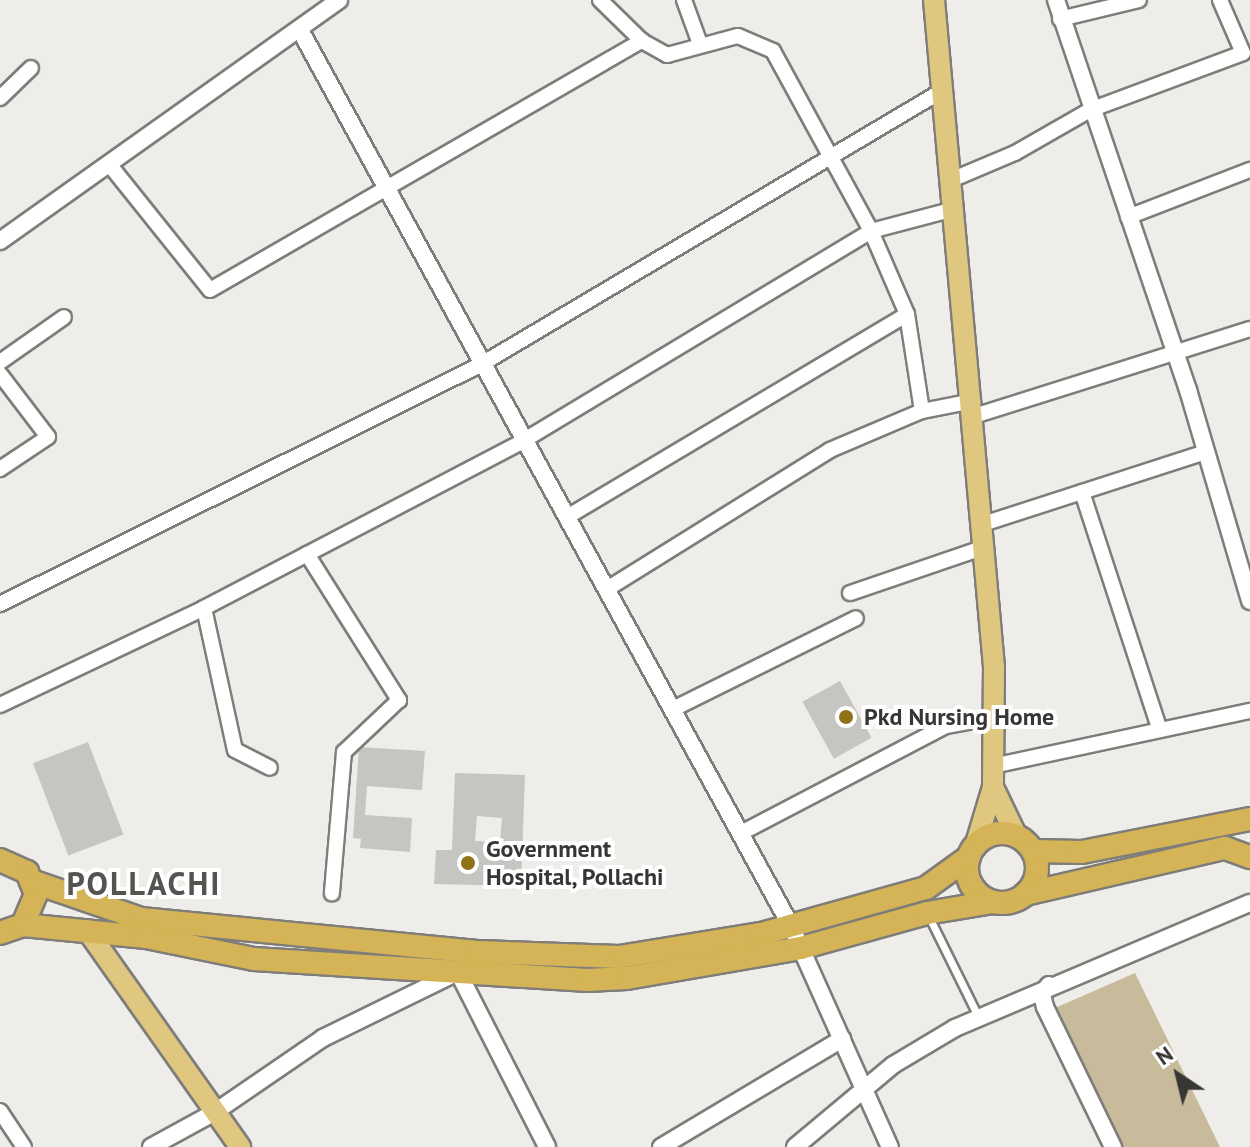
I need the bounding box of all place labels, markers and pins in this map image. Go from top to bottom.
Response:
place label: Pkd Nursing Home [864,703,1054,731]
marker: Pkd Nursing Home [835,706,857,728]
place label: Government Hospital, Pollachi [486,835,665,891]
marker: Government Hospital, Pollachi [457,852,479,874]

